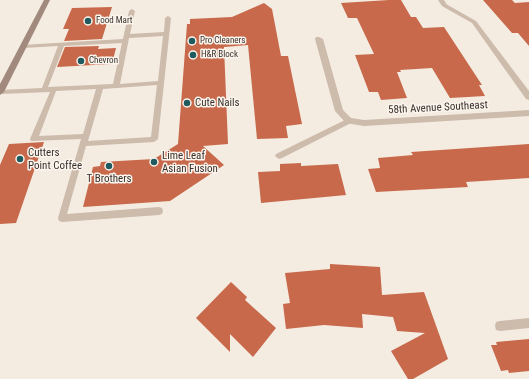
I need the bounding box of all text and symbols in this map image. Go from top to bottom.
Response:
marker: Food Mart [83,16,93,26]
place label: Food Mart [96,16,133,26]
marker: Pro Cleaners [187,36,197,46]
place label: Pro Cleaners [200,36,245,46]
marker: H&R Block [188,50,198,60]
place label: H&R Block [201,50,238,60]
marker: Chevron [76,56,86,66]
place label: Chevron [89,56,118,66]
place label: Cute Nails [195,96,240,110]
marker: Cute Nails [182,98,192,108]
street label: 58th Avenue Southeast [388,99,488,117]
place label: Cutters Point Coffee [28,146,82,172]
place label: Lime Leaf Asian Fusion [162,149,218,175]
marker: Cutters Point Coffee [15,154,25,164]
marker: Lime Leaf Asian Fusion [149,157,159,167]
marker: T Brothers [104,161,114,171]
place label: T Brothers [86,172,132,186]

